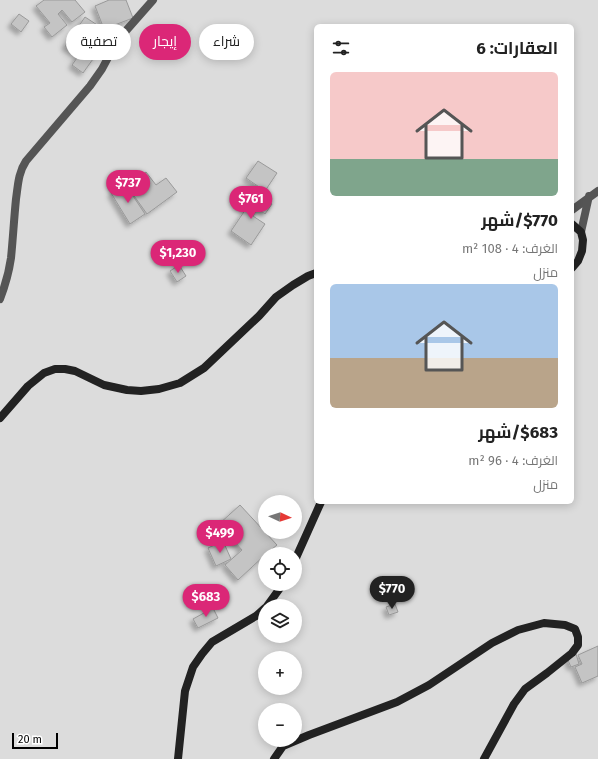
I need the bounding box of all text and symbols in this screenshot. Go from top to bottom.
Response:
chip: تصفية [66,24,131,60]
chip: إيجار [139,24,191,60]
chip: شراء [199,24,254,60]
icon: filters [330,37,352,59]
text: العقارات: 6 [476,38,558,59]
icon: home [408,98,480,170]
pin: $737 [104,170,152,204]
text: $737 [115,175,141,190]
pin: $761 [227,186,275,220]
text: $761 [238,191,264,206]
text: $770/شهر [481,210,558,231]
pin: $1,230 [145,240,211,274]
text: الغرف: 4 · 108 m² [462,241,558,256]
text: $1,230 [160,245,196,260]
text: منزل [533,265,558,280]
icon: home [408,310,480,382]
text: $683/شهر [478,422,558,443]
text: الغرف: 4 · 96 m² [468,453,558,468]
text: منزل [533,477,558,492]
north arrow [258,495,302,539]
map controls [258,495,302,747]
pin: $499 [196,520,244,554]
text: $499 [206,525,234,540]
button: locate [258,547,302,591]
pin: $770 [368,576,416,610]
text: $770 [379,581,405,596]
pin: $683 [182,584,230,618]
text: $683 [192,589,220,604]
button: layers [258,599,302,643]
button: + [258,651,302,695]
button: − [258,703,302,747]
scale bar [12,731,58,750]
text: 20 m [18,733,42,746]

